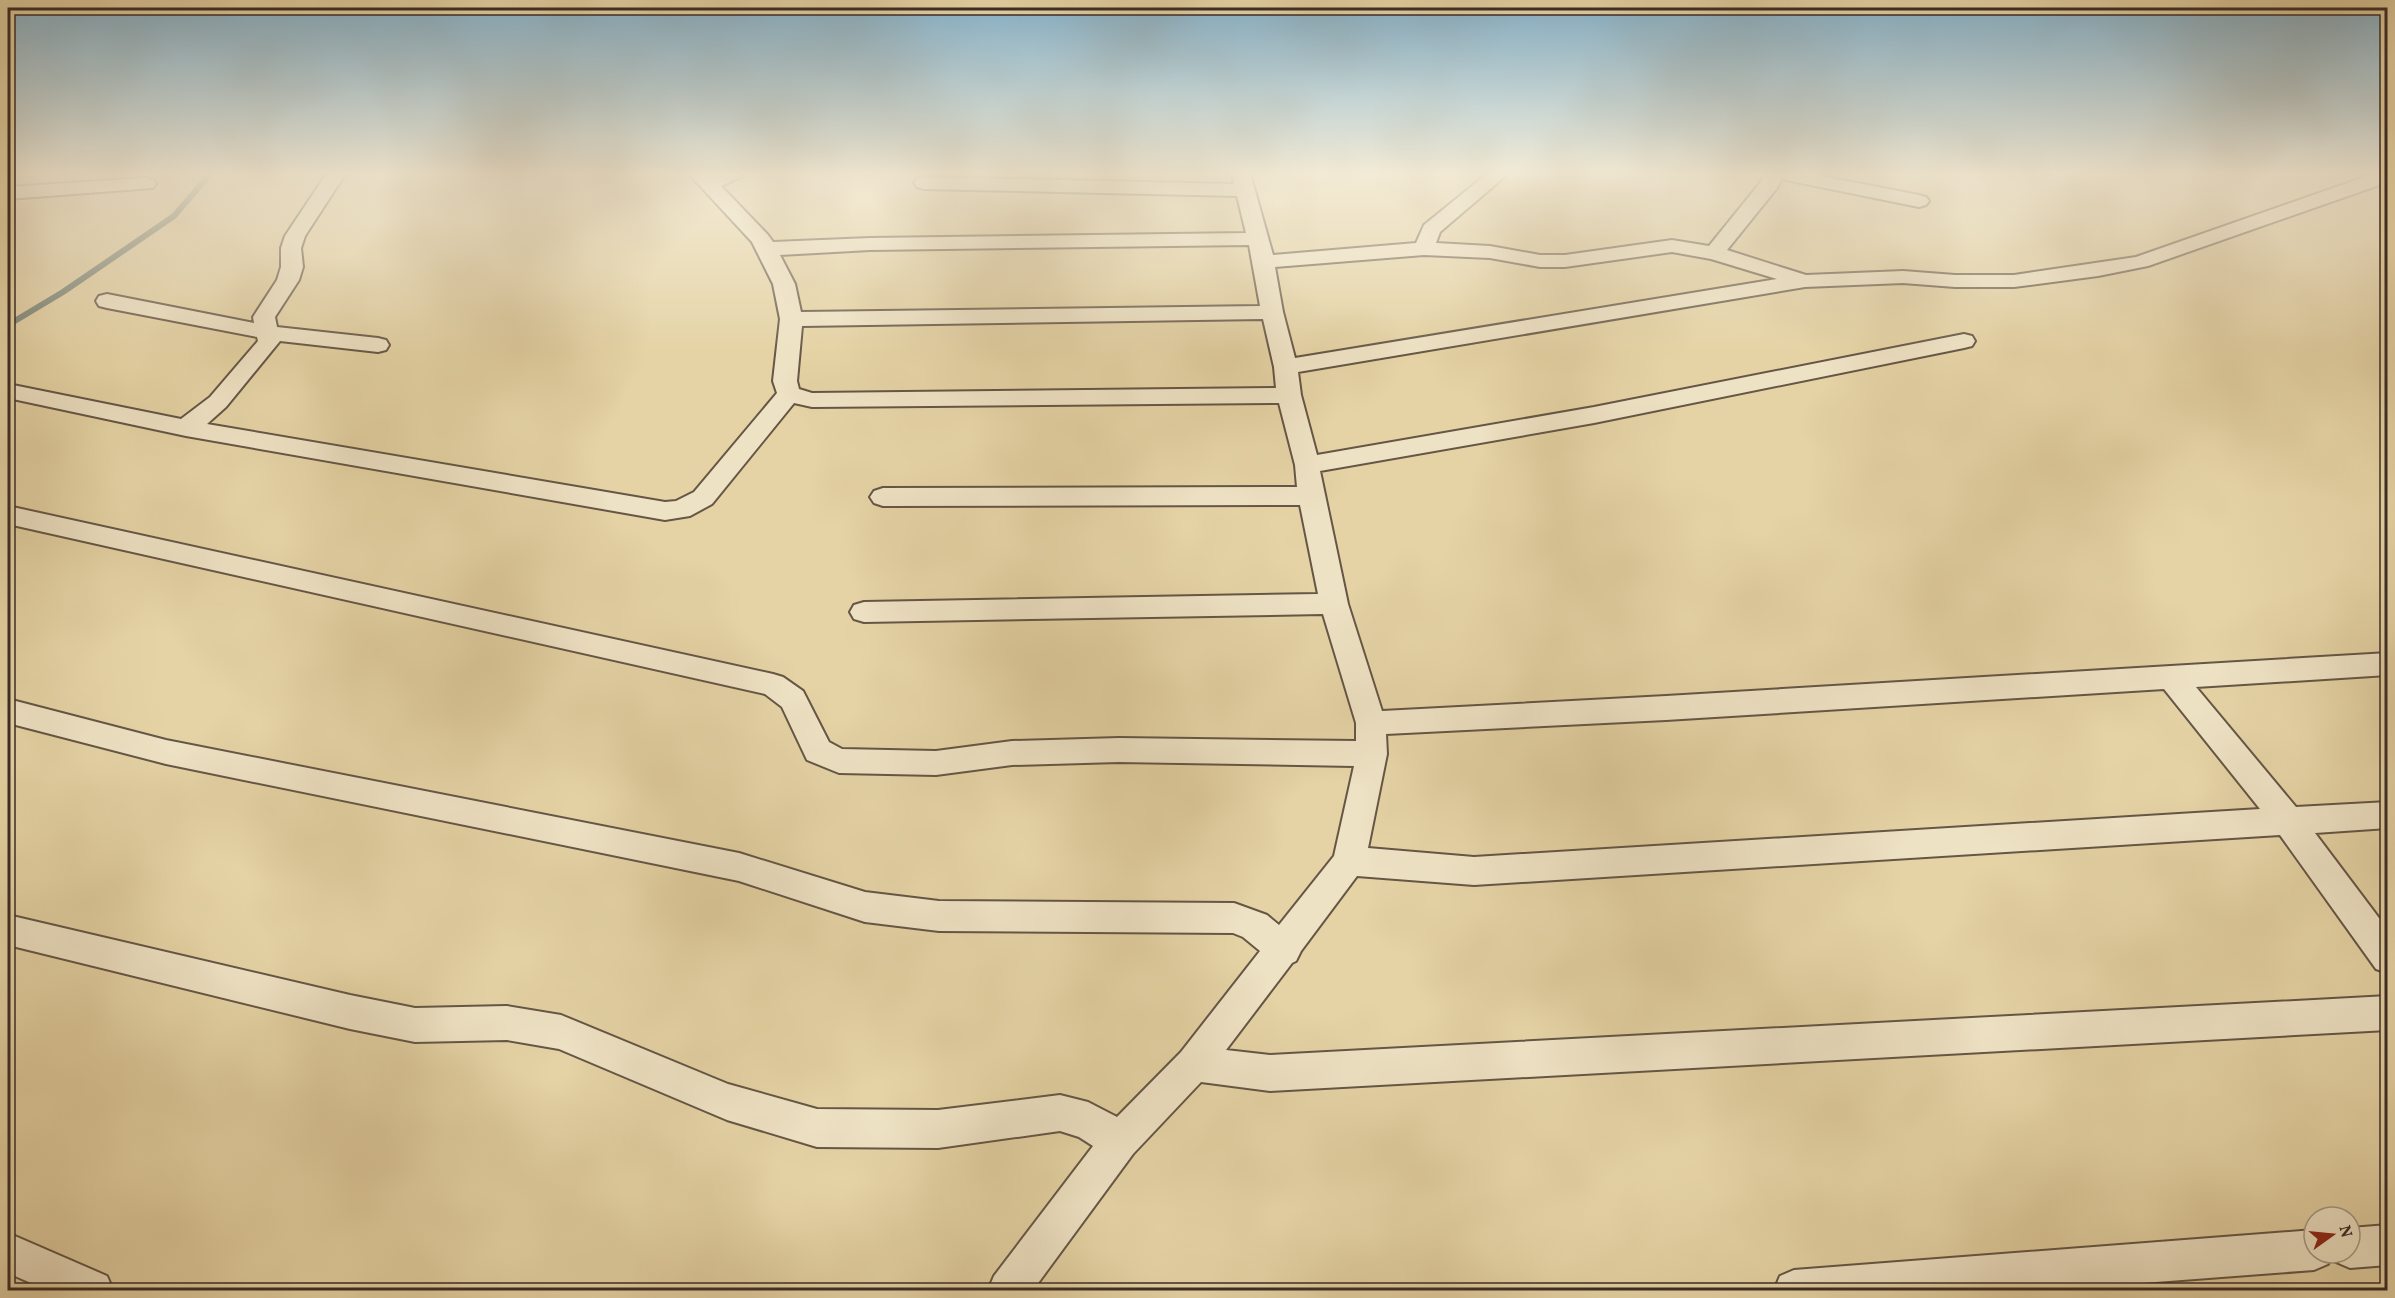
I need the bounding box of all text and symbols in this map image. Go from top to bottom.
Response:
north arrow [2302,1205,2362,1265]
text: N [2332,1223,2357,1240]

